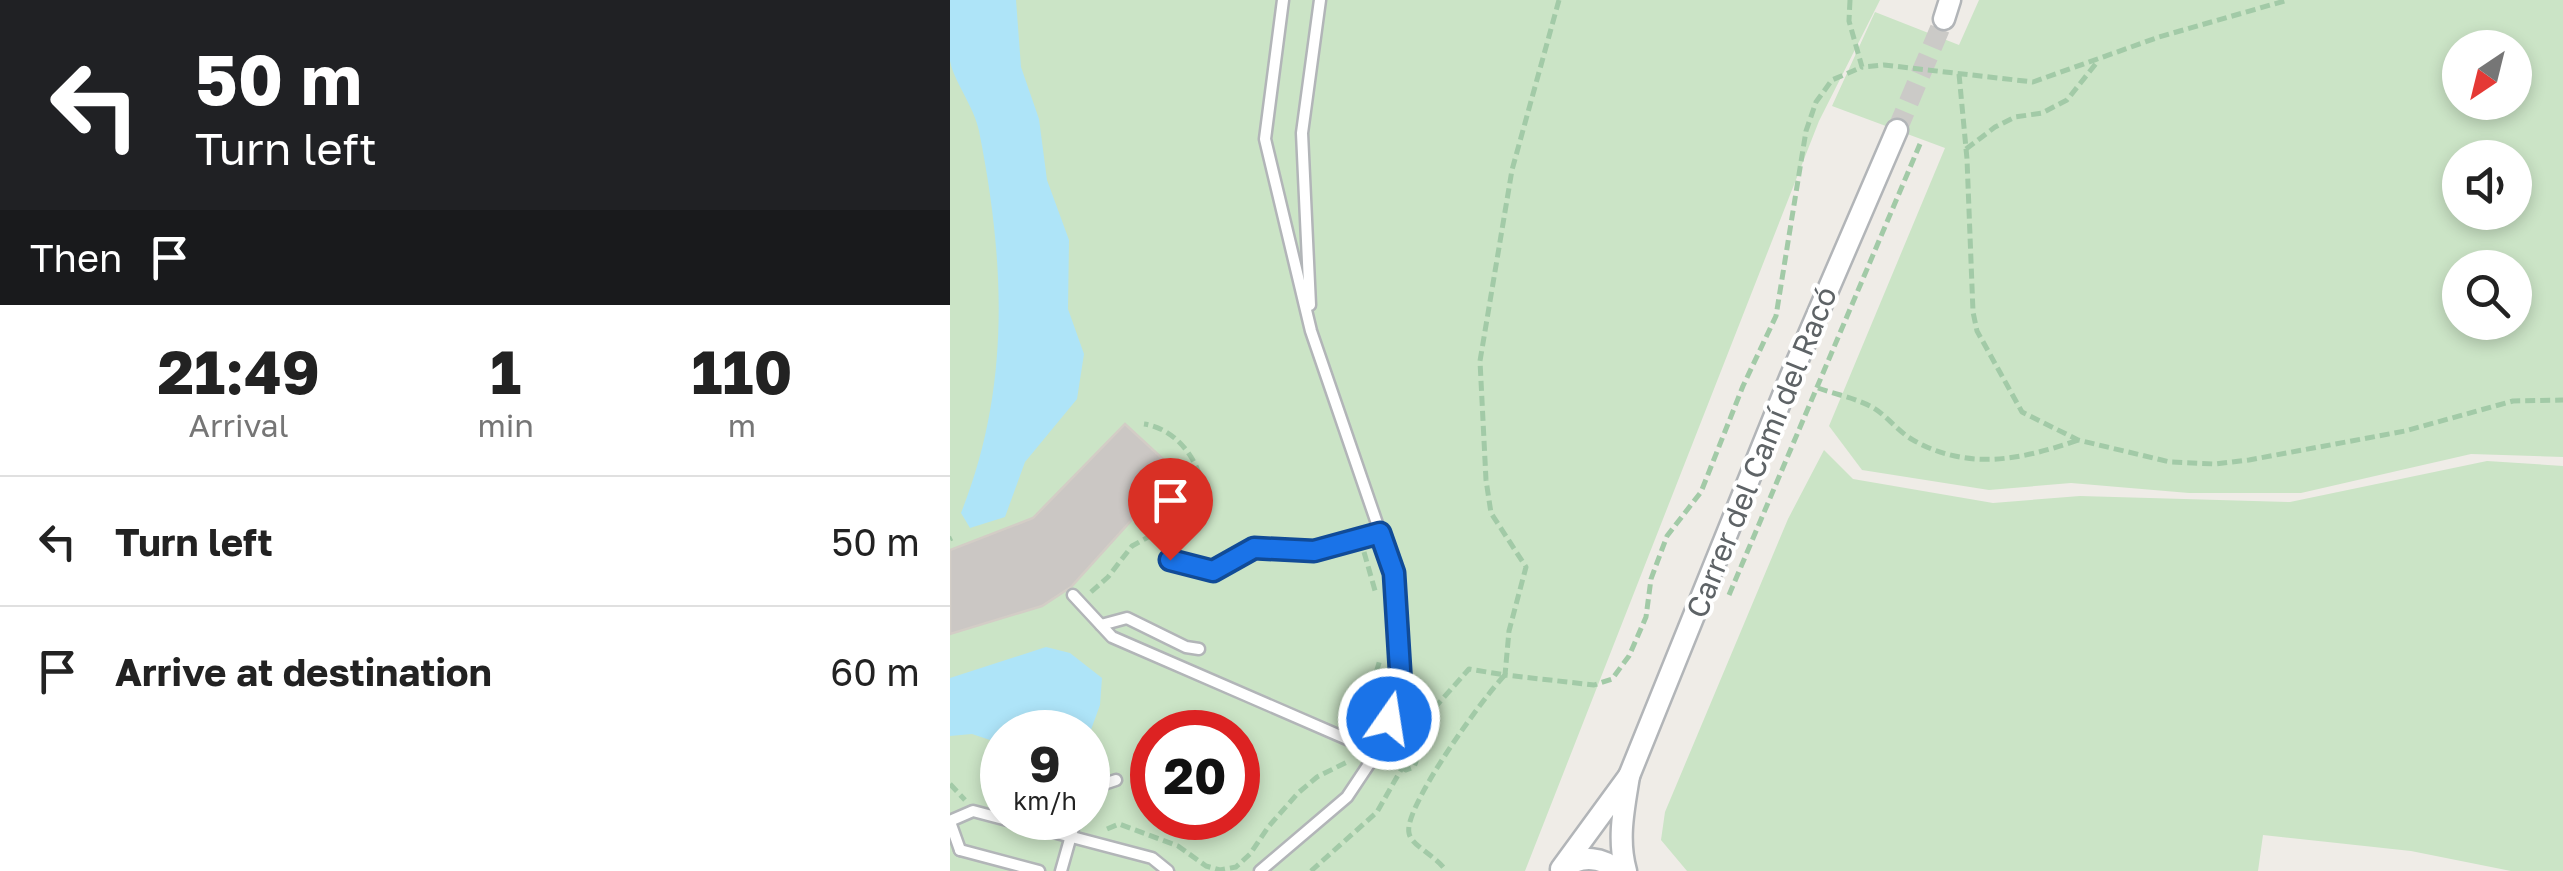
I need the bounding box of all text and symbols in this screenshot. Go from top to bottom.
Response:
north arrow [2442,30,2532,120]
map controls [2442,30,2532,340]
text: 50 m [195,36,362,120]
icon: left [30,40,160,170]
text: Turn left [195,121,377,175]
button: sound [2442,140,2532,230]
icon: arrive [142,230,197,285]
text: Then [30,235,122,280]
button: search [2442,250,2532,340]
street label: Carrer del Camí del Racó [1678,281,1844,623]
text: 21:49 [158,335,320,407]
text: 1 [490,335,521,407]
text: 110 [692,335,792,407]
text: Arrival [189,406,289,444]
text: min [477,406,534,444]
text: m [728,406,756,444]
pin [1128,458,1213,561]
icon: arrive [1143,473,1198,528]
icon: left [30,514,85,569]
text: Turn left [115,519,273,564]
text: 50 m [831,519,920,564]
icon: arrive [30,644,85,699]
text: Arrive at destination [115,649,492,694]
text: 60 m [830,649,920,694]
position arrow [1337,667,1441,771]
speed limit sign: 20 [1130,710,1260,840]
text: 9 [1029,733,1061,793]
text: km/h [1013,785,1077,816]

